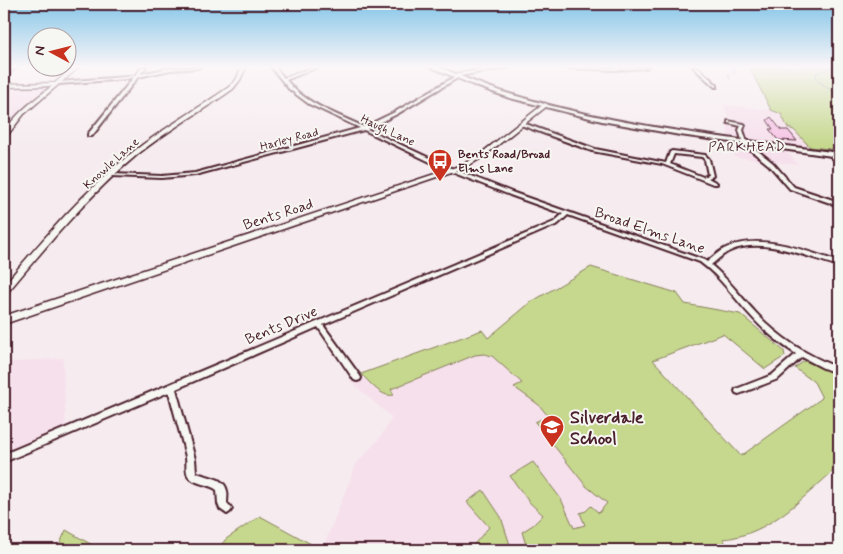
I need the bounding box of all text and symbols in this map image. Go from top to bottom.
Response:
north arrow [28,28,78,78]
text: N [31,45,50,56]
street label: Haugh Lane [357,111,417,151]
street label: Harley Road [258,124,320,155]
street label: Knowle Lane [80,134,143,193]
district label: PARKHEAD [708,138,786,156]
place label: Bents Road/Broad Elms Lane [458,147,551,177]
bus stop icon: Bents Road/Broad Elms Lane [427,148,453,182]
street label: Bents Road [241,194,316,236]
street label: Broad Elms Lane [592,203,708,259]
street label: Bents Drive [242,302,321,350]
place label: Silverdale School [570,406,644,451]
school or university icon: Silverdale School [539,414,565,448]

